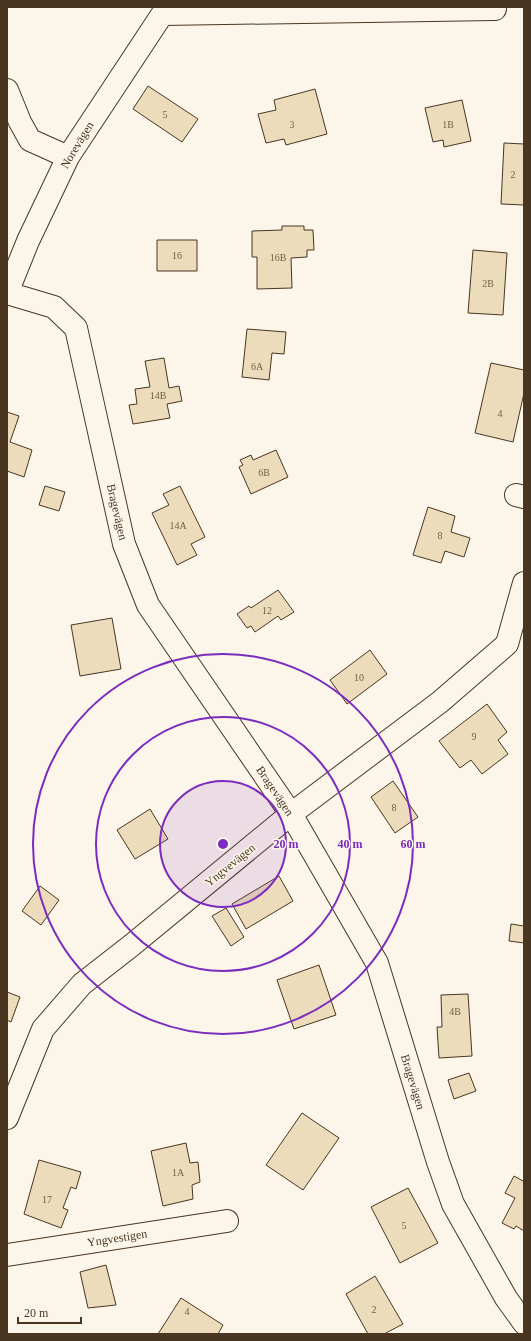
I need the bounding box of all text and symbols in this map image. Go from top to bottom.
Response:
house number: 5 [163,109,168,120]
street label: Norevägen [57,119,97,171]
house number: 3 [290,119,295,130]
house number: 1B [442,119,454,130]
house number: 2 [511,169,516,180]
house number: 16 [172,250,182,261]
house number: 16B [270,252,287,263]
house number: 2B [482,278,494,289]
house number: 6A [251,361,264,372]
house number: 14B [150,390,167,401]
house number: 4 [498,408,503,419]
house number: 6B [258,467,270,478]
street label: Bragevägen [104,483,130,541]
house number: 14A [169,520,187,531]
house number: 8 [438,530,443,541]
house number: 12 [262,605,272,616]
house number: 10 [354,672,364,683]
house number: 9 [472,731,477,742]
street label: Bragevägen [253,763,297,819]
house number: 8 [392,802,397,813]
centre of rings [216,837,230,851]
text: 20 m [274,837,299,851]
text: 40 m [338,837,363,851]
text: 60 m [401,837,426,851]
street label: Yngvevägen [202,840,258,890]
house number: 4B [449,1006,461,1017]
street label: Bragevägen [398,1053,428,1111]
house number: 1A [172,1167,185,1178]
house number: 17 [42,1194,52,1205]
house number: 5 [402,1220,407,1231]
street label: Yngvestigen [86,1226,148,1250]
scale bar [18,1299,81,1325]
house number: 2 [372,1304,377,1315]
text: 20 m [24,1306,49,1320]
house number: 4 [185,1306,190,1317]

